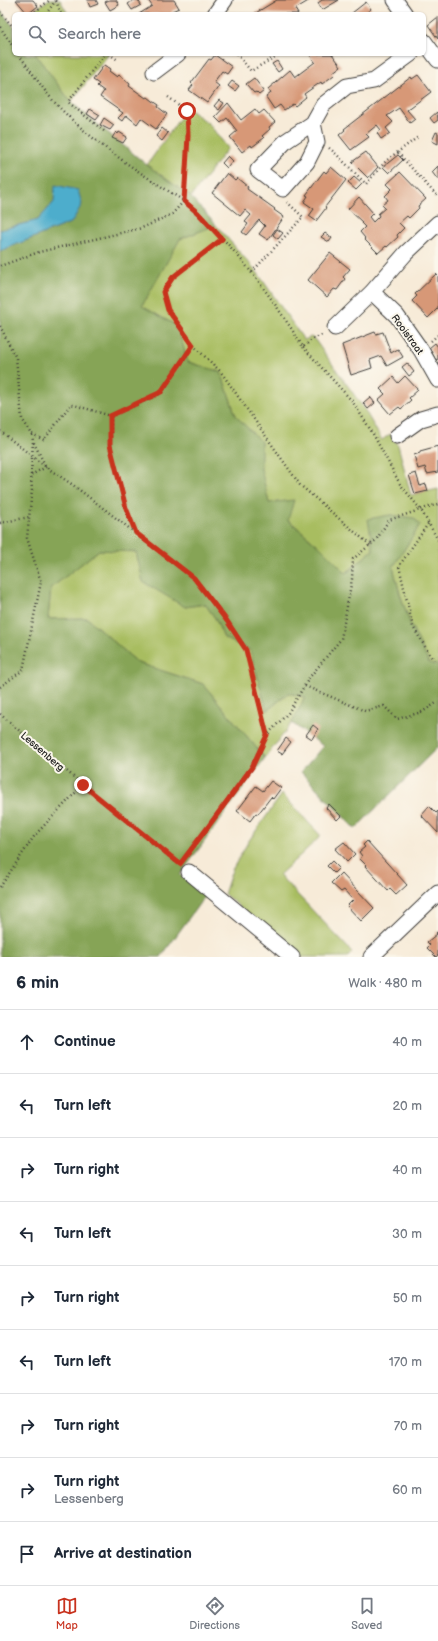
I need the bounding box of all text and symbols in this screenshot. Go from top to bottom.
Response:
search box [12,12,426,56]
icon: search [26,23,48,45]
text: Search here [58,25,141,44]
route start [178,102,196,120]
street label: Rooistraat [389,312,426,357]
street label: Lessenberg [18,730,67,774]
route end [74,776,92,794]
text: 6 min [16,973,59,993]
text: Walk · 480 m [348,975,422,991]
icon: ahead [16,1031,38,1053]
text: Continue [54,1032,116,1051]
text: 40 m [392,1034,422,1050]
icon: left [16,1095,38,1117]
text: Turn left [54,1096,111,1115]
text: 20 m [392,1098,422,1114]
icon: right [16,1159,38,1181]
text: Turn right [54,1160,119,1179]
text: 40 m [392,1162,422,1178]
icon: left [16,1223,38,1245]
text: Turn left [54,1224,111,1243]
text: 30 m [392,1226,422,1242]
icon: right [16,1287,38,1309]
text: Turn right [54,1288,119,1307]
text: 50 m [393,1290,422,1306]
icon: left [16,1351,38,1373]
text: Turn left [54,1352,111,1371]
text: 170 m [389,1354,422,1370]
icon: right [16,1415,38,1437]
text: Turn right [54,1416,119,1435]
text: 70 m [394,1418,422,1434]
text: Turn right [54,1472,119,1491]
icon: right [16,1479,38,1501]
text: 60 m [392,1482,422,1498]
text: Lessenberg [54,1491,124,1507]
icon: arrive [16,1543,38,1565]
text: Arrive at destination [54,1544,192,1563]
tab: Map [56,1595,78,1632]
tab: Directions [189,1595,240,1632]
tab: Saved [351,1595,382,1632]

